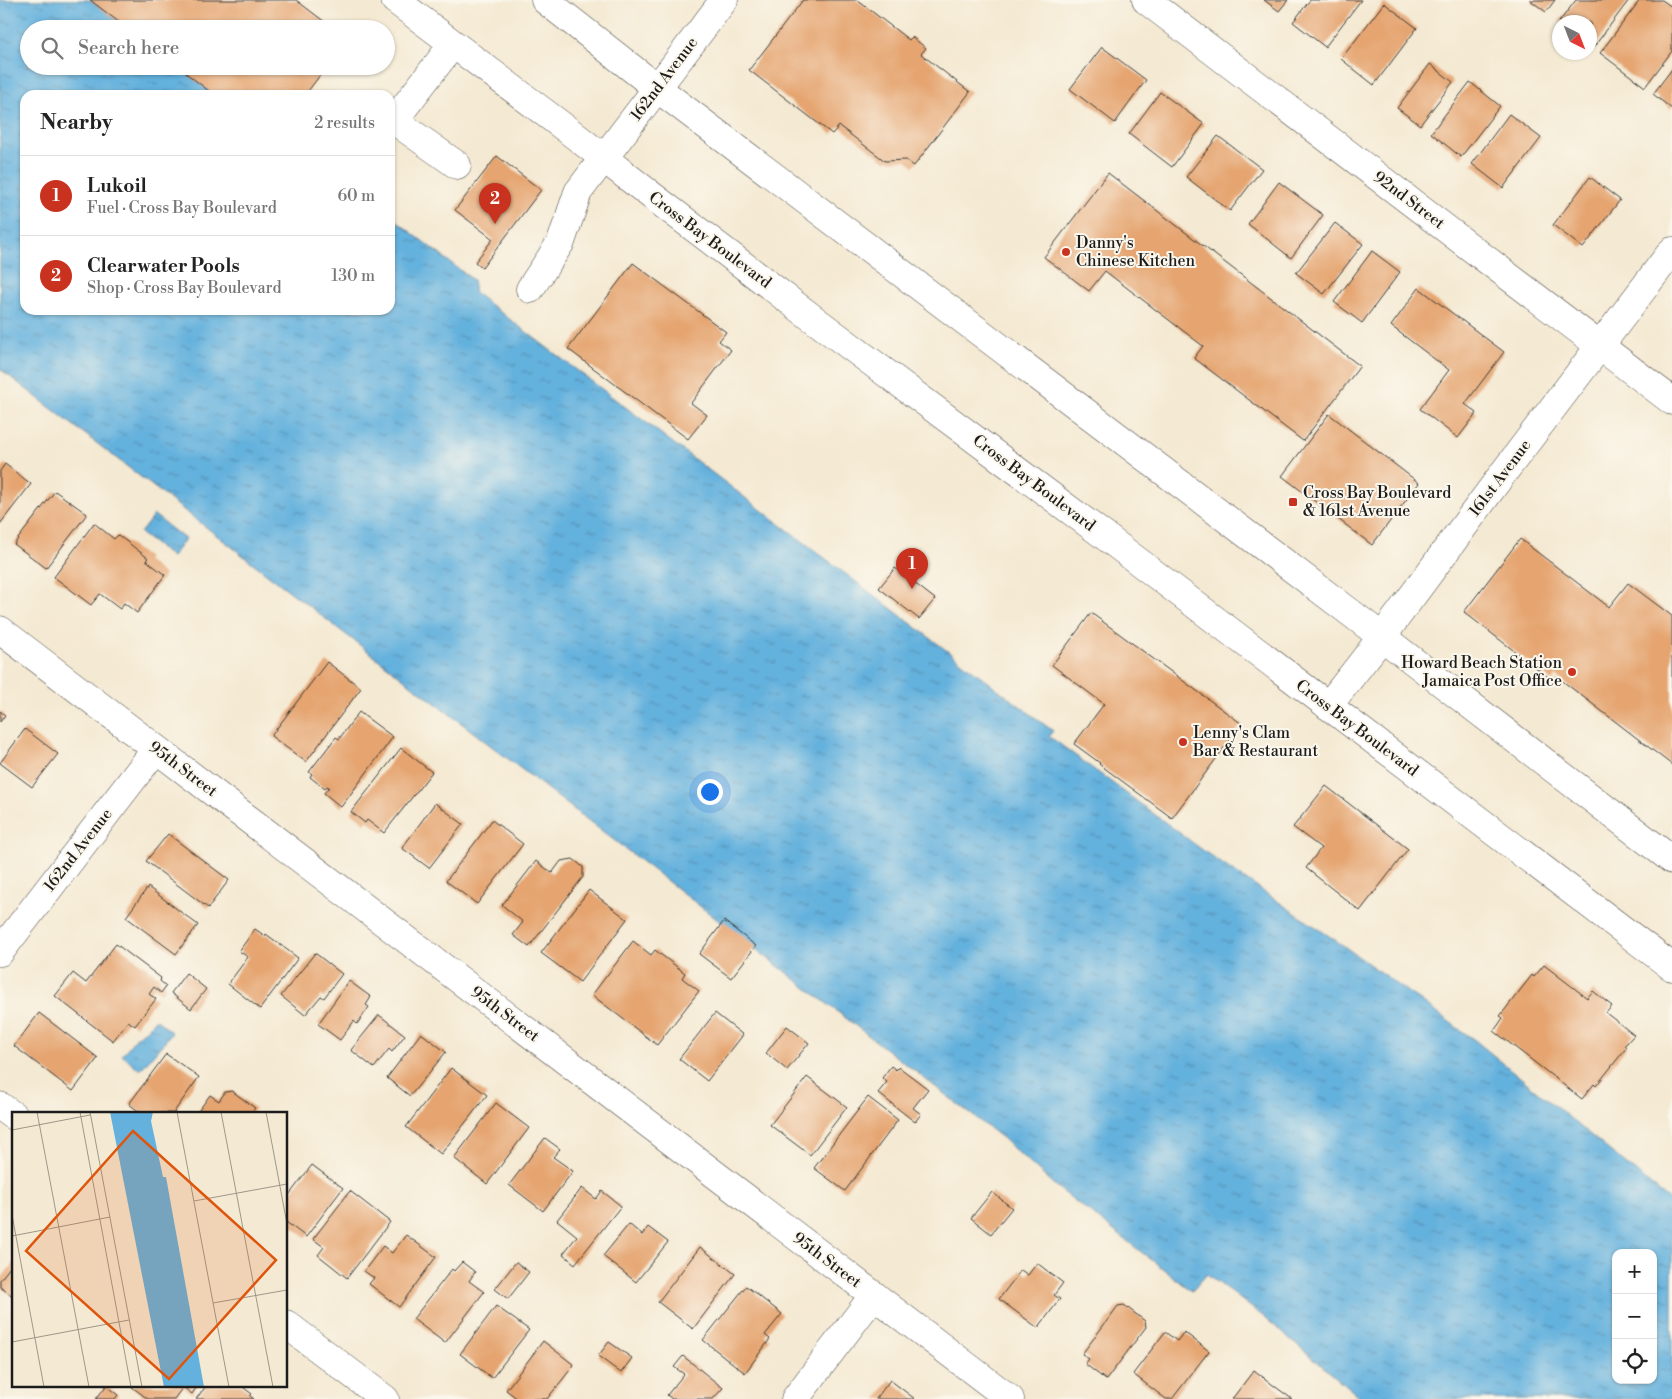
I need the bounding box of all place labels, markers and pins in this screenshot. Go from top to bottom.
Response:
pin: 2 [479,183,511,224]
place label: Danny's Chinese Kitchen [1076,233,1196,271]
marker: Danny's Chinese Kitchen [1060,246,1072,258]
place label: Cross Bay Boulevard & 161st Avenue [1303,483,1451,521]
marker: Cross Bay Boulevard & 161st Avenue [1287,496,1299,508]
pin: 1 [896,548,928,589]
place label: Howard Beach Station Jamaica Post Office [1401,653,1562,691]
marker: Howard Beach Station Jamaica Post Office [1566,666,1578,678]
place label: Lenny's Clam Bar & Restaurant [1192,723,1318,761]
marker: Lenny's Clam Bar & Restaurant [1177,736,1189,748]

